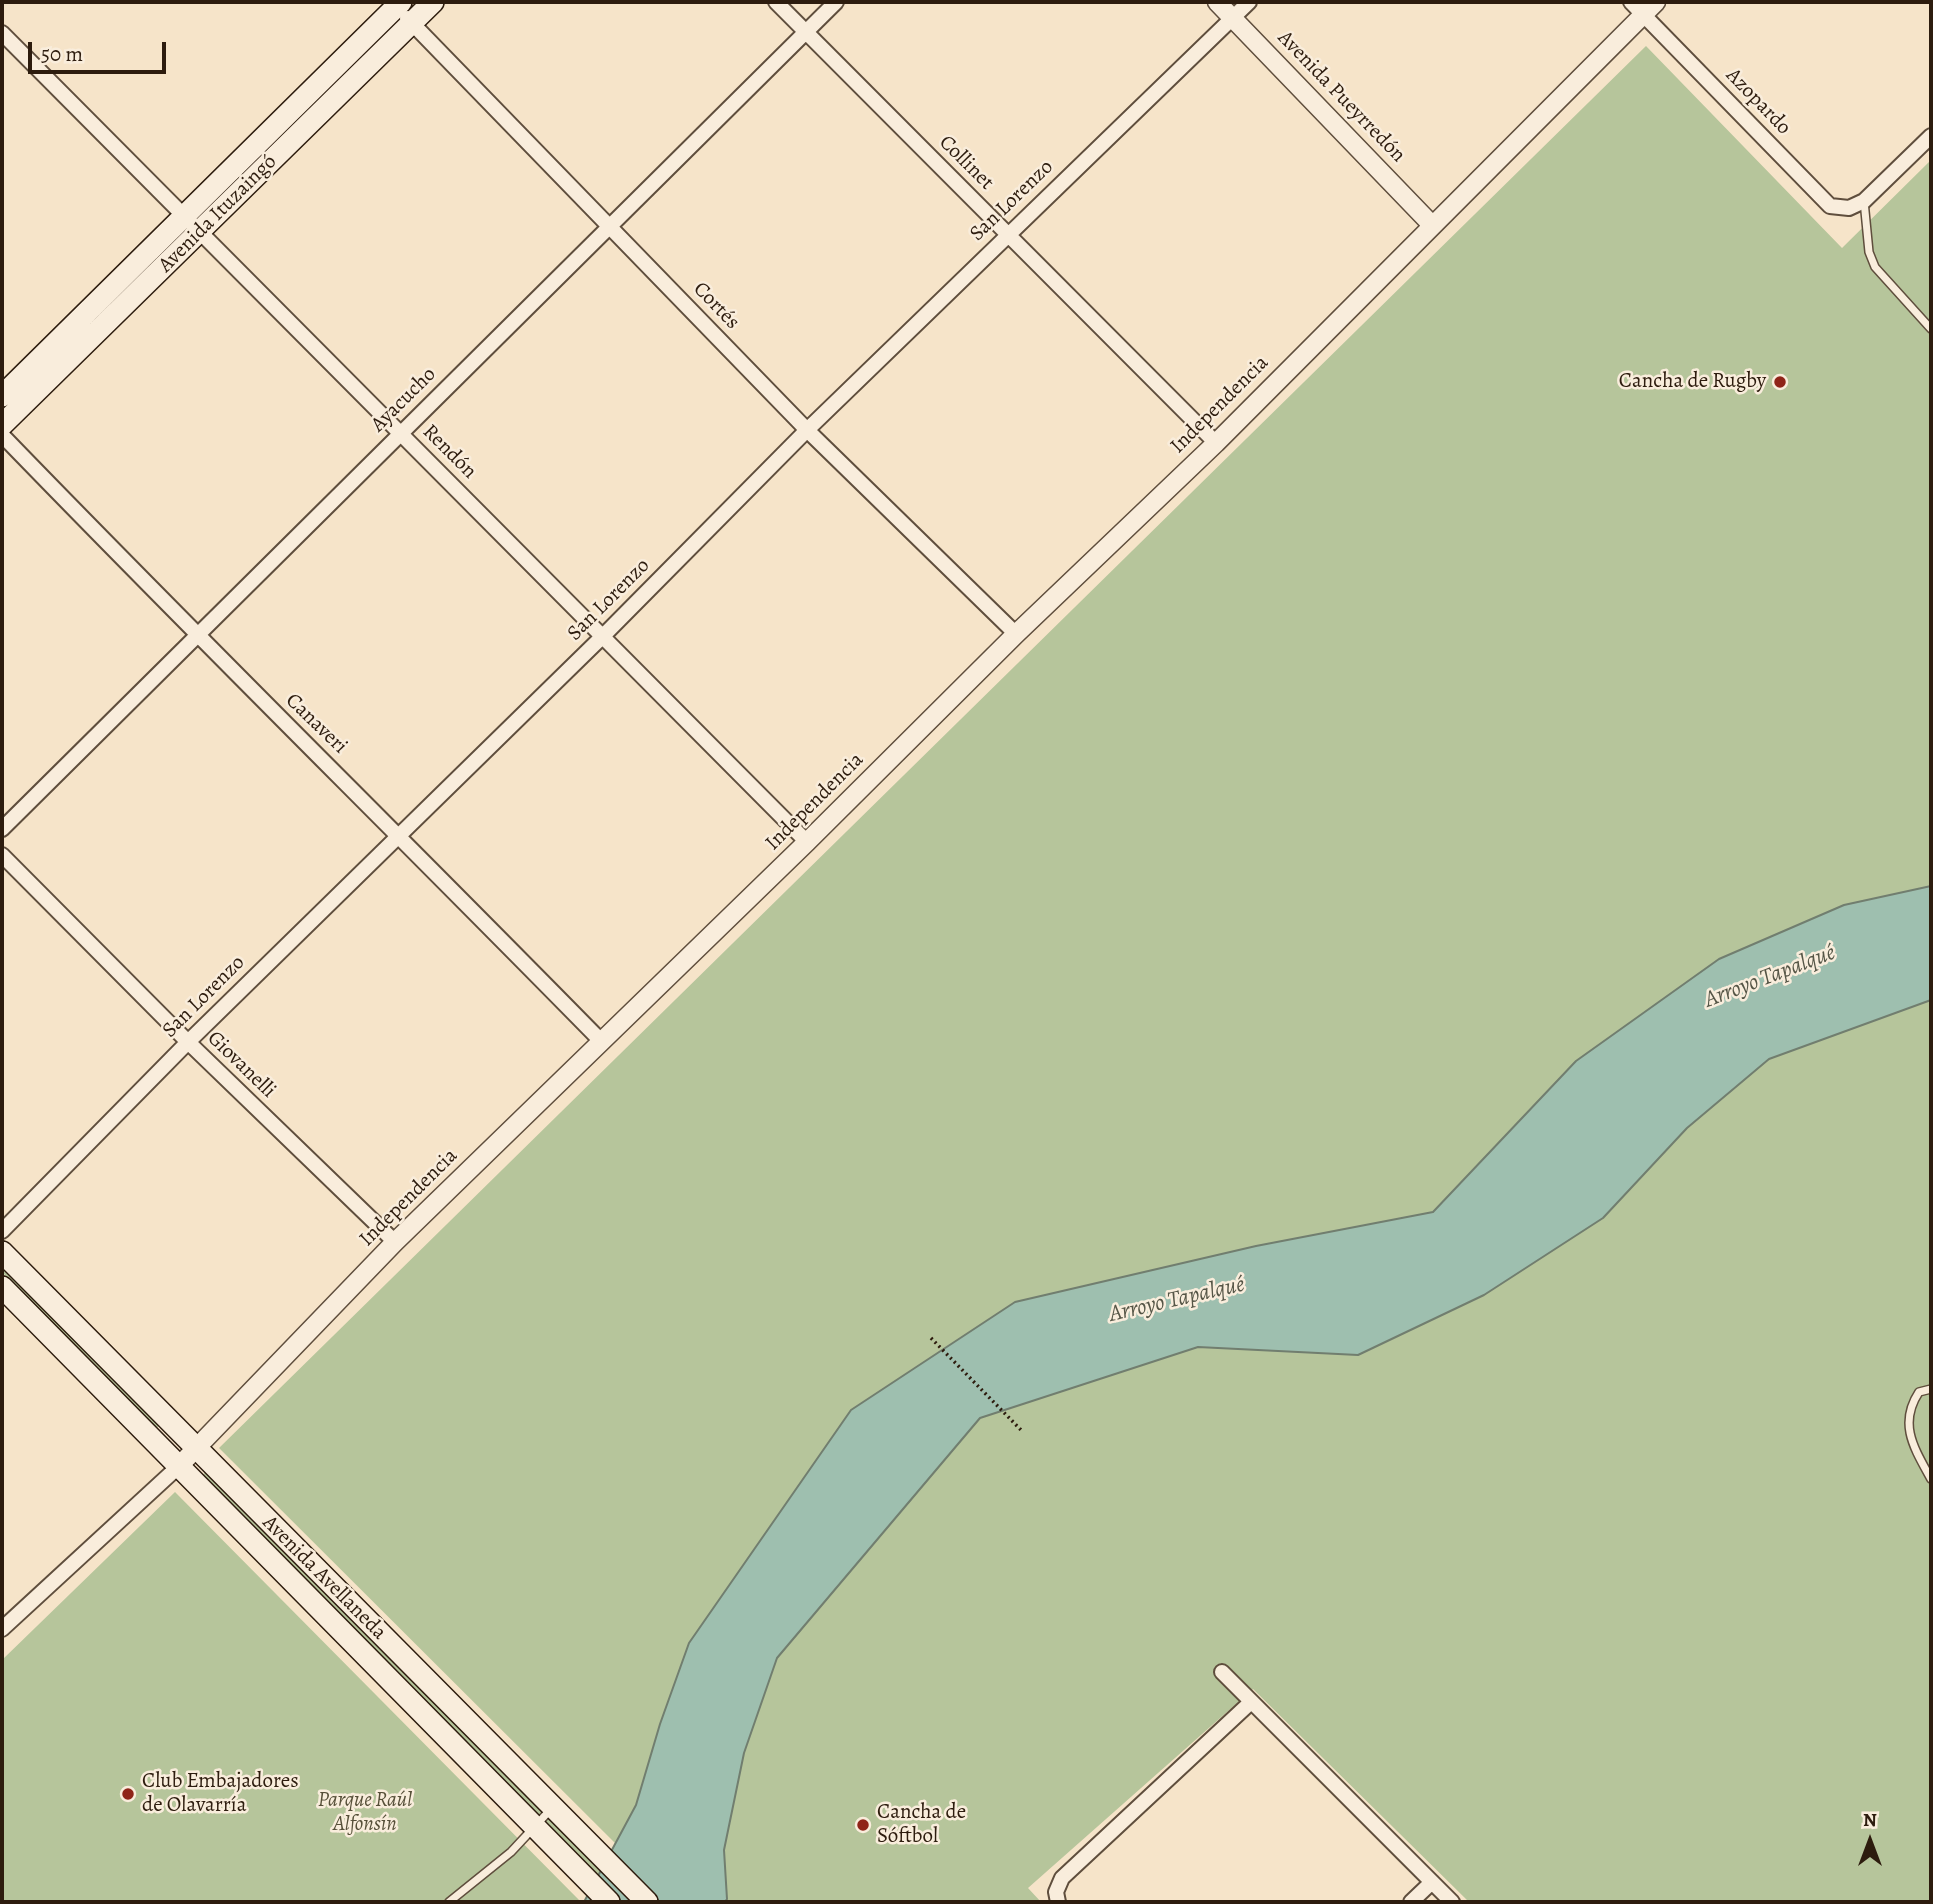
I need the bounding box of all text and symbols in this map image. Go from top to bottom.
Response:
street label: Avenida Pueyrredón [1272,26,1410,168]
scale bar [32,28,170,72]
text: 50 m [41,40,83,68]
street label: Azopardo [1720,63,1796,141]
street label: Collinet [933,130,999,196]
street label: Avenida Ituzaingó [154,150,282,278]
street label: San Lorenzo [965,155,1059,247]
street label: Cortés [687,277,745,335]
street label: Independencia [1166,351,1274,459]
street label: Ayacucho [366,362,442,438]
place label: Cancha de Rugby [1619,369,1766,395]
marker: Cancha de Rugby [1772,374,1788,390]
street label: Rendón [417,420,481,484]
street label: San Lorenzo [563,554,655,646]
street label: Canaveri [280,688,352,760]
street label: Independencia [761,748,869,856]
water label: Arroyo Tapalqué [1701,939,1839,1015]
street label: San Lorenzo [158,951,250,1043]
street label: Giovanelli [201,1026,281,1104]
street label: Independencia [355,1144,463,1252]
water label: Arroyo Tapalqué [1107,1271,1247,1329]
street label: Avenida Avellaneda [257,1511,391,1645]
place label: Club Embajadores de Olavarría [142,1769,299,1819]
marker: Club Embajadores de Olavarría [120,1786,136,1802]
park label: Parque Raúl Alfonsín [318,1788,412,1838]
place label: Cancha de Sóftbol [877,1800,966,1850]
north arrow [1835,1806,1905,1876]
text: N [1863,1807,1877,1833]
marker: Cancha de Sóftbol [855,1817,871,1833]

